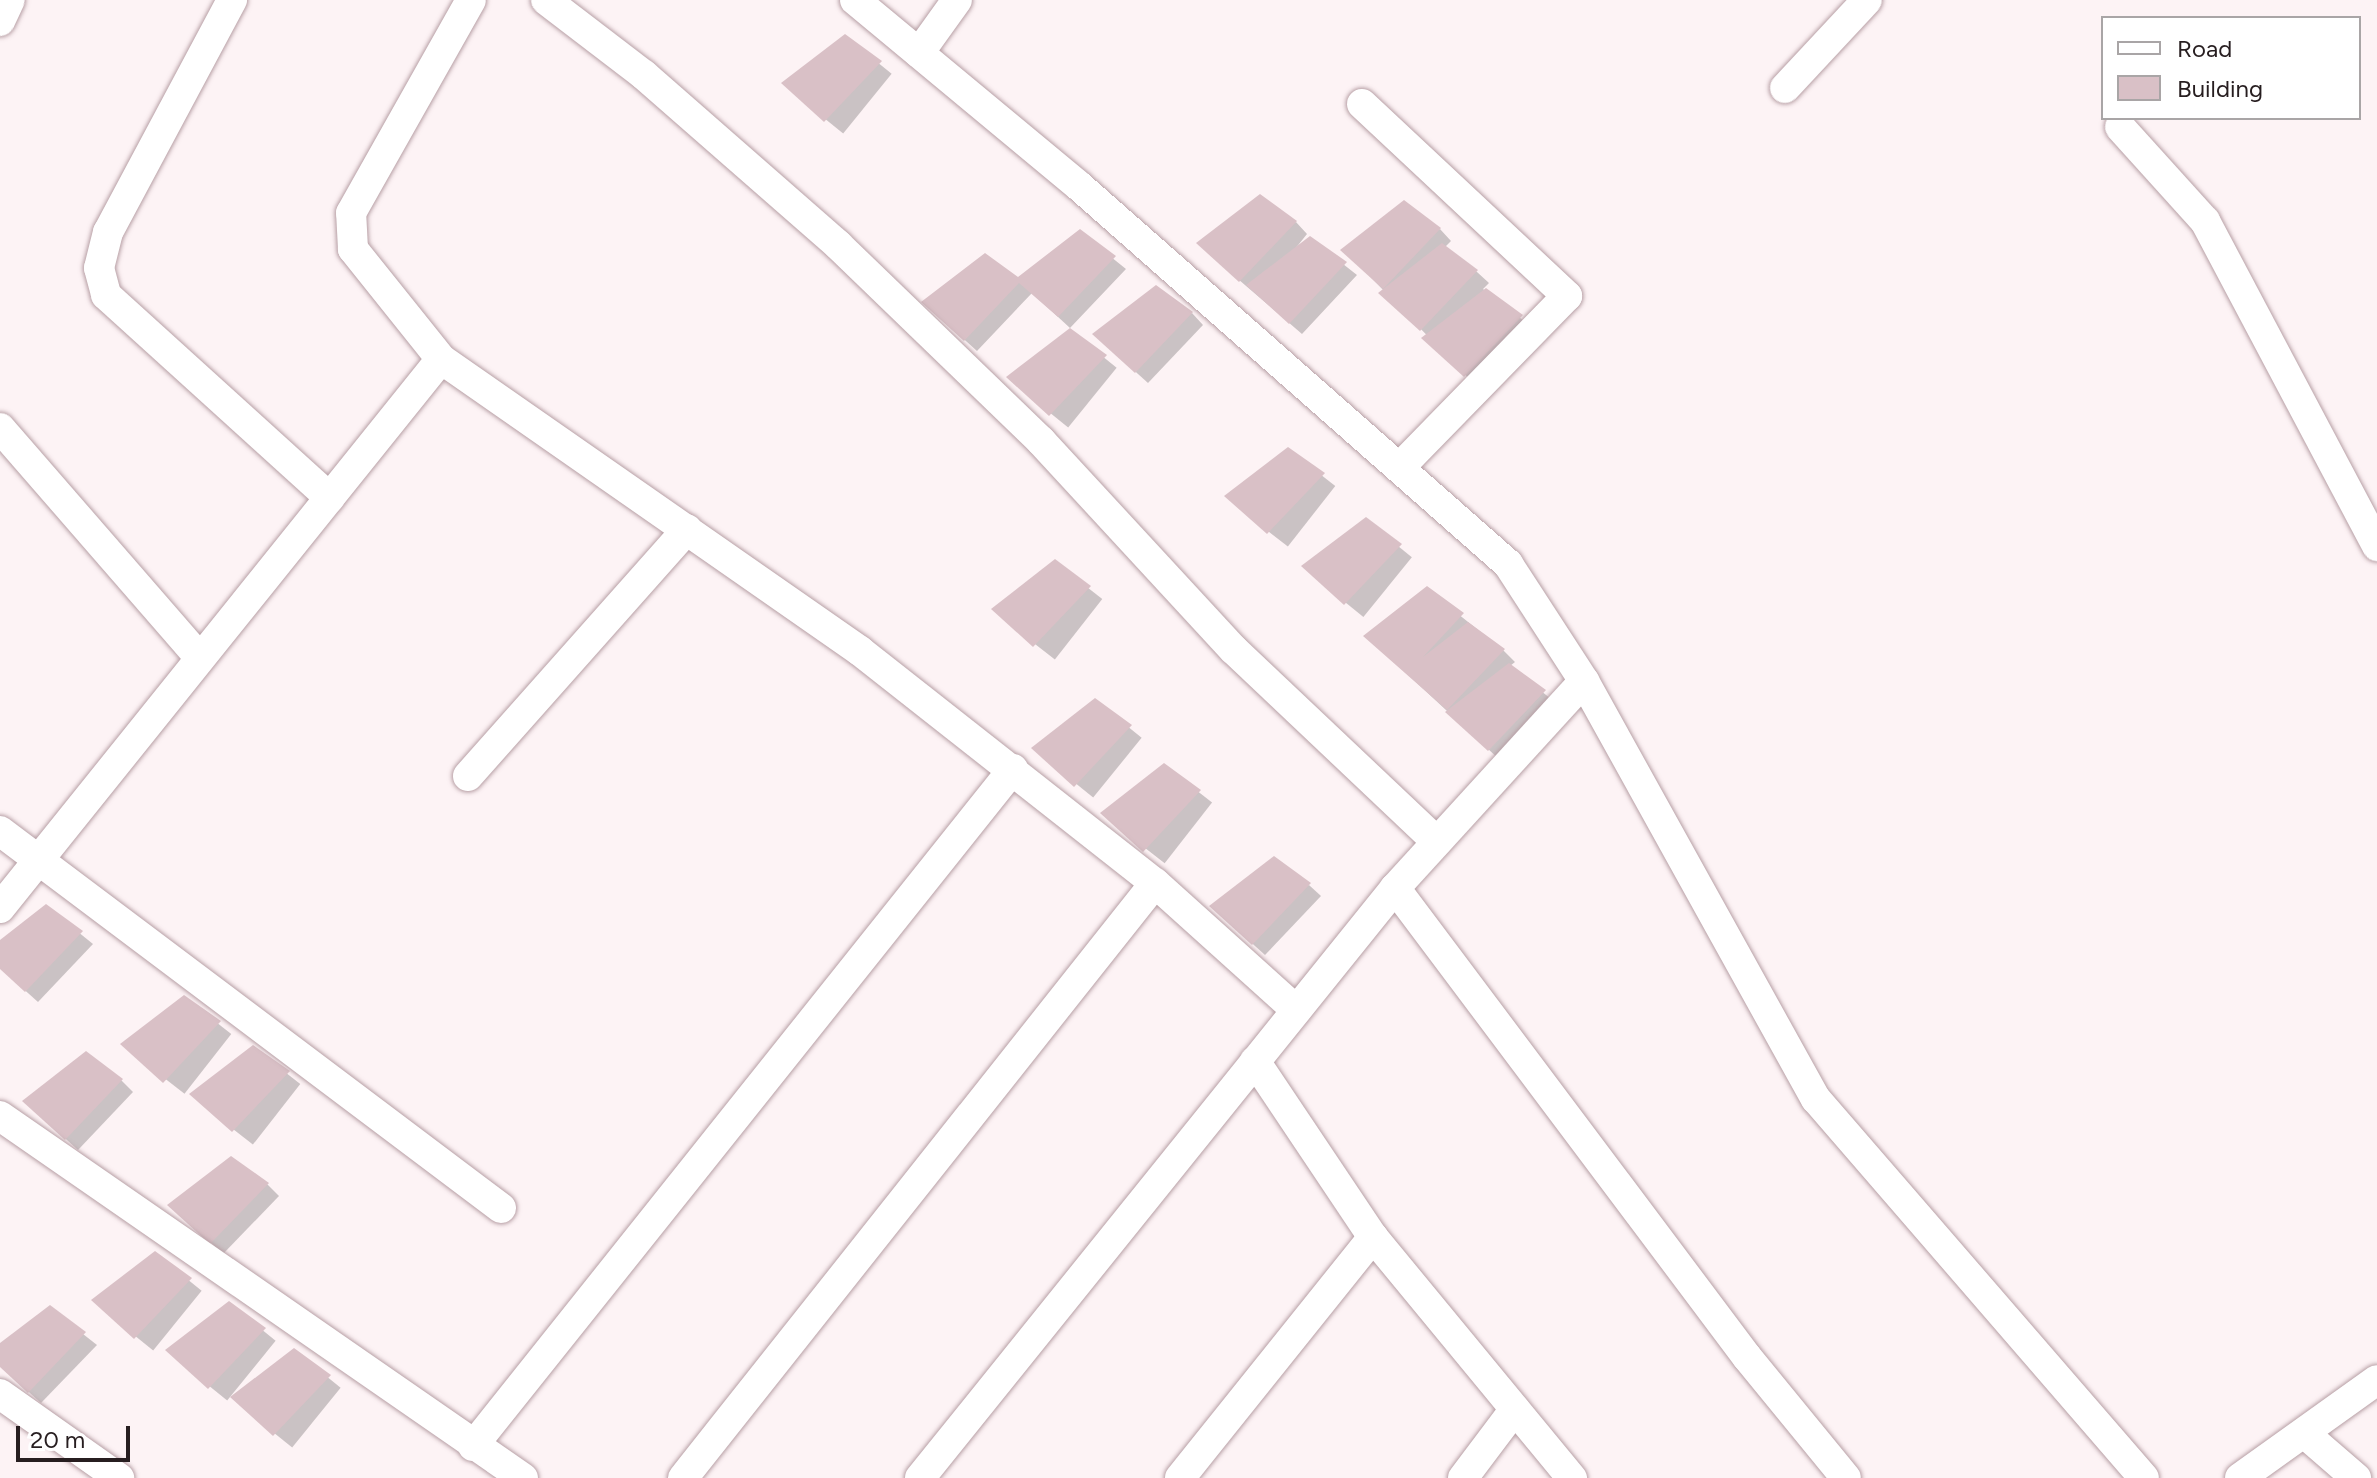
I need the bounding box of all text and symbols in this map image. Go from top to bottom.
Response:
legend [2101,16,2361,120]
text: Road [2177,34,2232,63]
text: Building [2177,74,2263,103]
scale bar [20,1410,134,1460]
text: 20 m [30,1425,85,1454]

